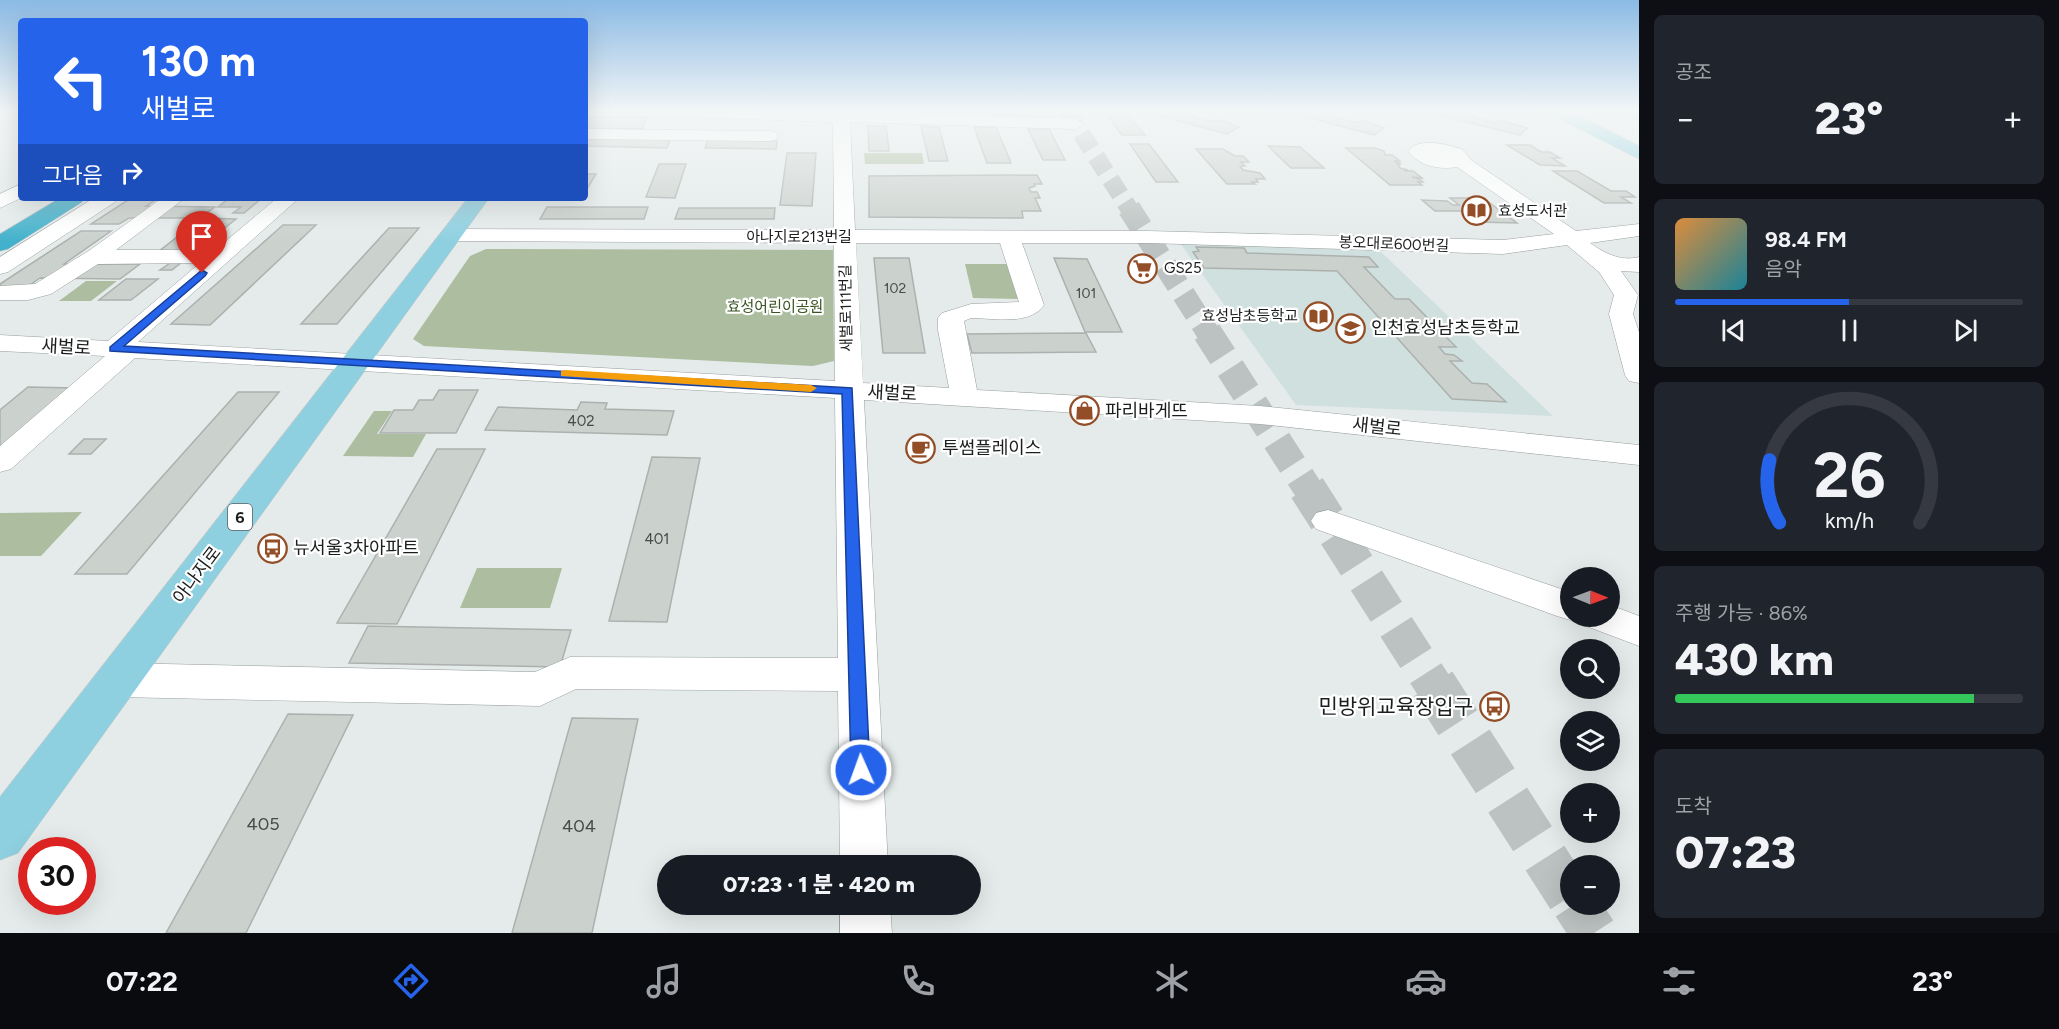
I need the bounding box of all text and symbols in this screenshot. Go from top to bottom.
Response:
text: 130 m [141,36,256,87]
icon: left [42,42,120,120]
text: 공조 [1675,60,1712,84]
text: 23° [1815,91,1883,145]
text: 새벌로 [141,92,216,125]
text: − [1675,99,1696,138]
text: + [2002,99,2023,138]
icon: right [115,156,148,189]
text: 그다음 [42,162,103,189]
library icon: 효성도서관 [1461,195,1493,227]
place label: 효성도서관 [1498,202,1567,220]
pin [176,211,227,273]
icon: arrive [185,220,218,253]
text: 98.4 FM [1765,226,1847,253]
street label: 아나지로213번길 [746,228,852,246]
street label: 봉오대로600번길 [1338,233,1450,255]
supermarket icon: GS25 [1127,252,1159,284]
text: 음악 [1765,257,1802,281]
place label: GS25 [1164,259,1202,277]
street label: 새벌로111번길 [836,264,856,352]
house number: 102 [884,280,906,297]
house number: 101 [1076,285,1096,302]
park label: 효성어린이공원 [727,298,823,316]
library icon: 효성남초등학교 [1303,300,1335,332]
place label: 효성남초등학교 [1201,307,1298,325]
school or university icon: 인천효성남초등학교 [1334,312,1366,344]
icon: previous [1717,314,1750,347]
icon: pause [1833,314,1866,347]
icon: next [1949,314,1982,347]
place label: 인천효성남초등학교 [1371,317,1520,339]
street label: 새벌로 [41,335,91,359]
street label: 새벌로 [867,381,917,405]
shop icon: 파리바게뜨 [1068,395,1100,427]
place label: 파리바게뜨 [1105,400,1188,422]
house number: 402 [567,412,595,430]
street label: 새벌로 [1351,413,1403,441]
cafe icon: 투썸플레이스 [905,432,937,464]
place label: 투썸플레이스 [942,437,1041,459]
text: 26 [1813,439,1885,514]
road number: 6 [228,504,252,530]
text: km/h [1825,509,1873,534]
house number: 401 [644,530,670,548]
bus stop icon: 뉴서울3차아파트 [256,532,288,564]
place label: 뉴서울3차아파트 [293,537,419,559]
street label: 아나지로 [168,542,226,608]
north arrow [1560,567,1620,627]
map controls [1560,567,1620,915]
text: 주행 가능 · 86% [1675,601,1808,625]
text: 430 km [1675,632,1834,686]
button: search [1560,639,1620,699]
bus stop icon: 민방위교육장입구 [1478,690,1510,722]
place label: 민방위교육장입구 [1318,694,1473,719]
button: layers [1560,711,1620,771]
position arrow [829,738,893,802]
button: + [1560,783,1620,843]
text: 도착 [1675,794,1712,818]
house number: 405 [246,813,280,835]
house number: 404 [562,815,596,837]
text: 07:23 [1675,825,1796,879]
speed limit sign: 30 [18,837,96,915]
button: − [1560,855,1620,915]
text: 07:23 · 1 분 · 420 m [723,871,915,898]
icon: directions [390,960,432,1002]
icon: music [643,960,685,1002]
icon: phone [897,960,939,1002]
icon: climate [1151,960,1193,1002]
icon: car [1405,960,1447,1002]
icon: filters [1658,960,1700,1002]
text: 07:22 [106,965,178,998]
text: 23° [1912,965,1953,998]

